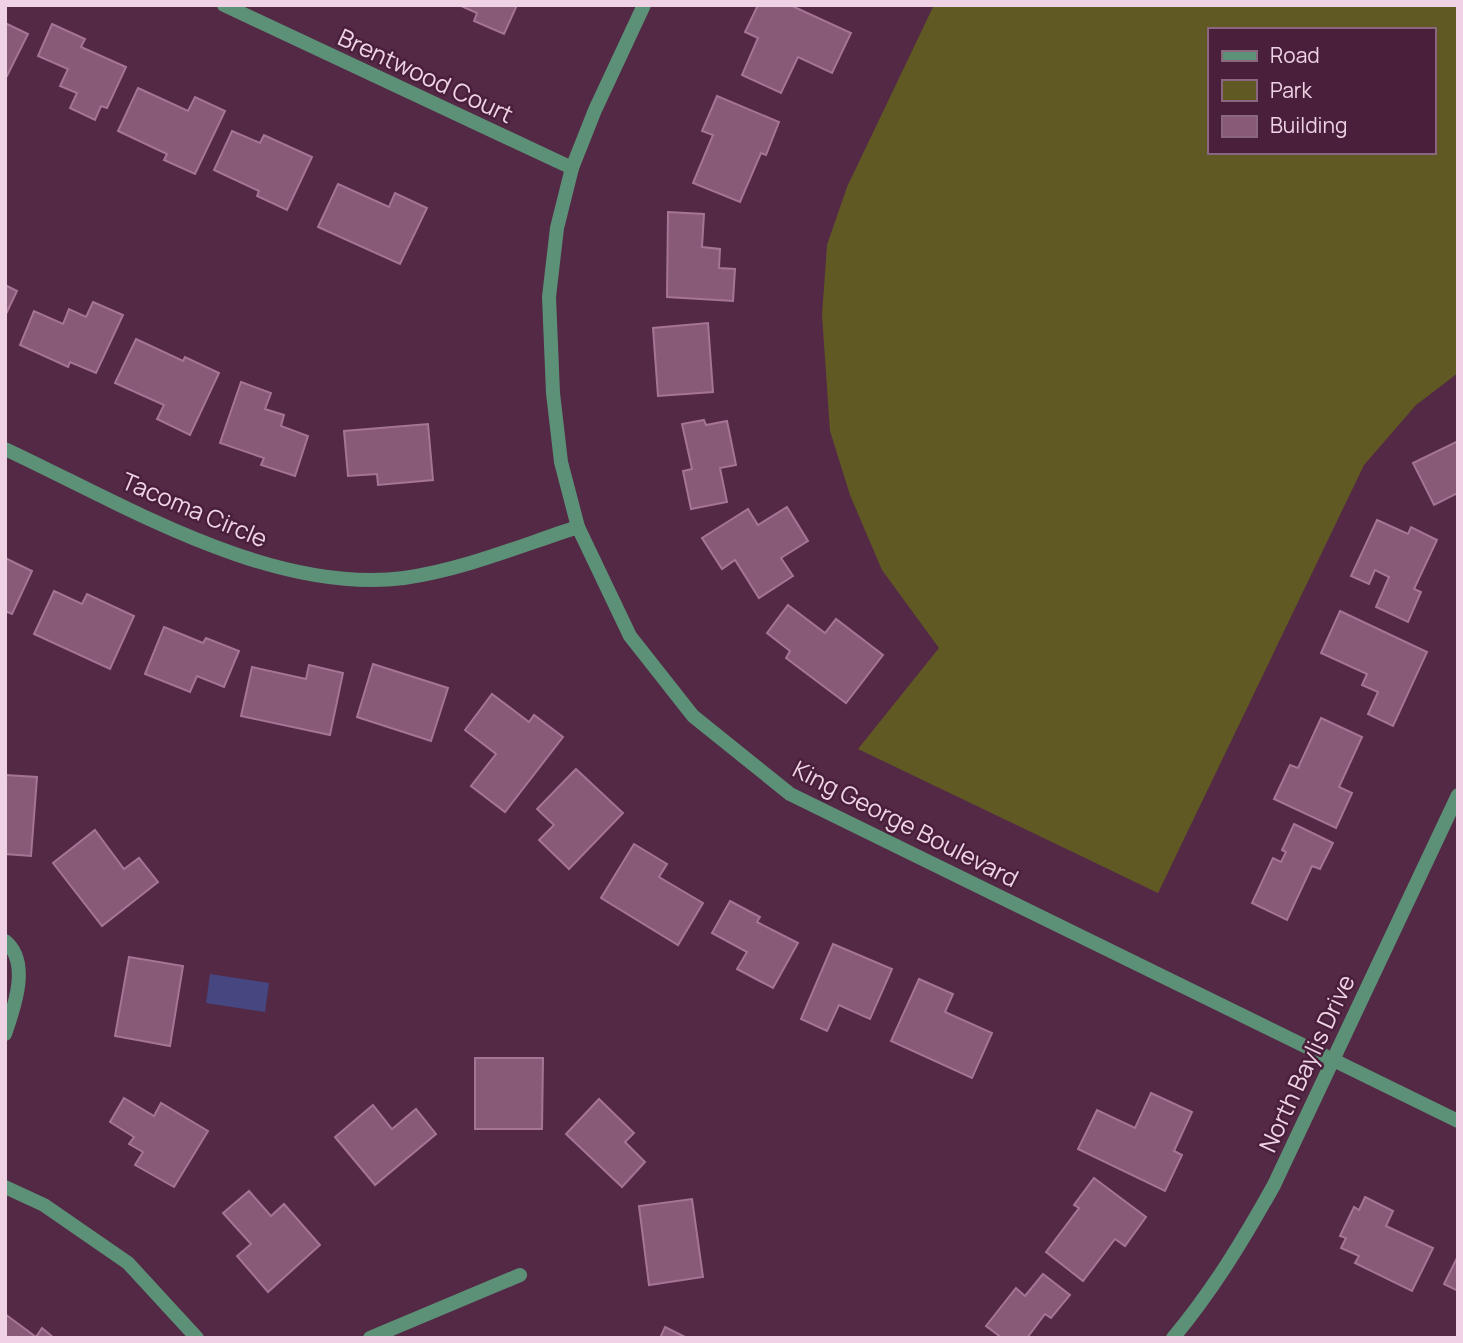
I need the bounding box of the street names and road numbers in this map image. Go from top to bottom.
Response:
street label: Brentwood Court [333,20,519,130]
street label: Tacoma Circle [117,463,273,555]
street label: King George Boulevard [787,752,1025,894]
street label: North Baylis Drive [1250,969,1362,1157]

